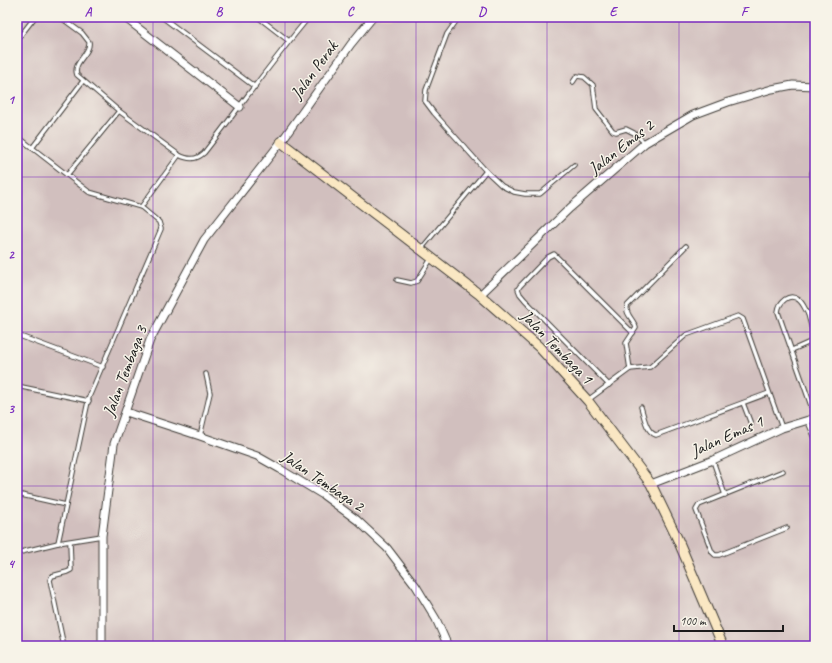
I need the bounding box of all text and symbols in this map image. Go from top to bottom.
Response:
text: A [85,4,93,20]
text: B [216,4,224,20]
text: C [347,4,355,20]
text: D [478,4,487,20]
text: E [610,4,619,20]
text: F [741,4,750,20]
street label: Jalan Perak [285,35,343,104]
text: 1 [8,92,16,108]
street label: Jalan Emas 2 [583,114,659,180]
text: 2 [8,247,15,263]
street label: Jalan Tembaga 1 [516,305,599,389]
street label: Jalan Tembaga 3 [98,322,152,420]
text: 3 [8,401,15,417]
street label: Jalan Emas 1 [687,410,768,462]
street label: Jalan Tembaga 2 [277,445,369,517]
text: 4 [8,556,16,572]
scale bar [674,607,783,633]
text: 100 m [680,613,707,629]

